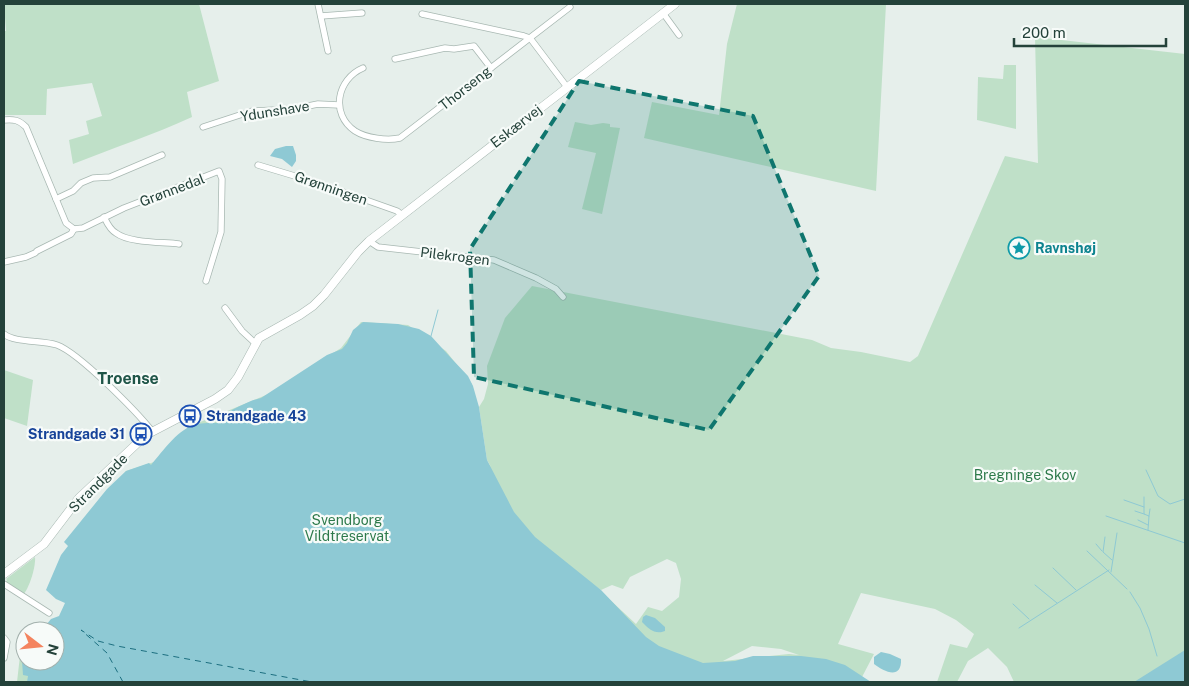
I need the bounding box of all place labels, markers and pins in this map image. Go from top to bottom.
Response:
place icon: Ravnshøj [1007,236,1031,260]
place label: Ravnshøj [1035,240,1096,256]
bus stop icon: Strandgade 43 [178,404,202,428]
place label: Strandgade 43 [206,408,306,424]
bus stop icon: Strandgade 31 [129,422,153,446]
place label: Strandgade 31 [28,426,125,442]

